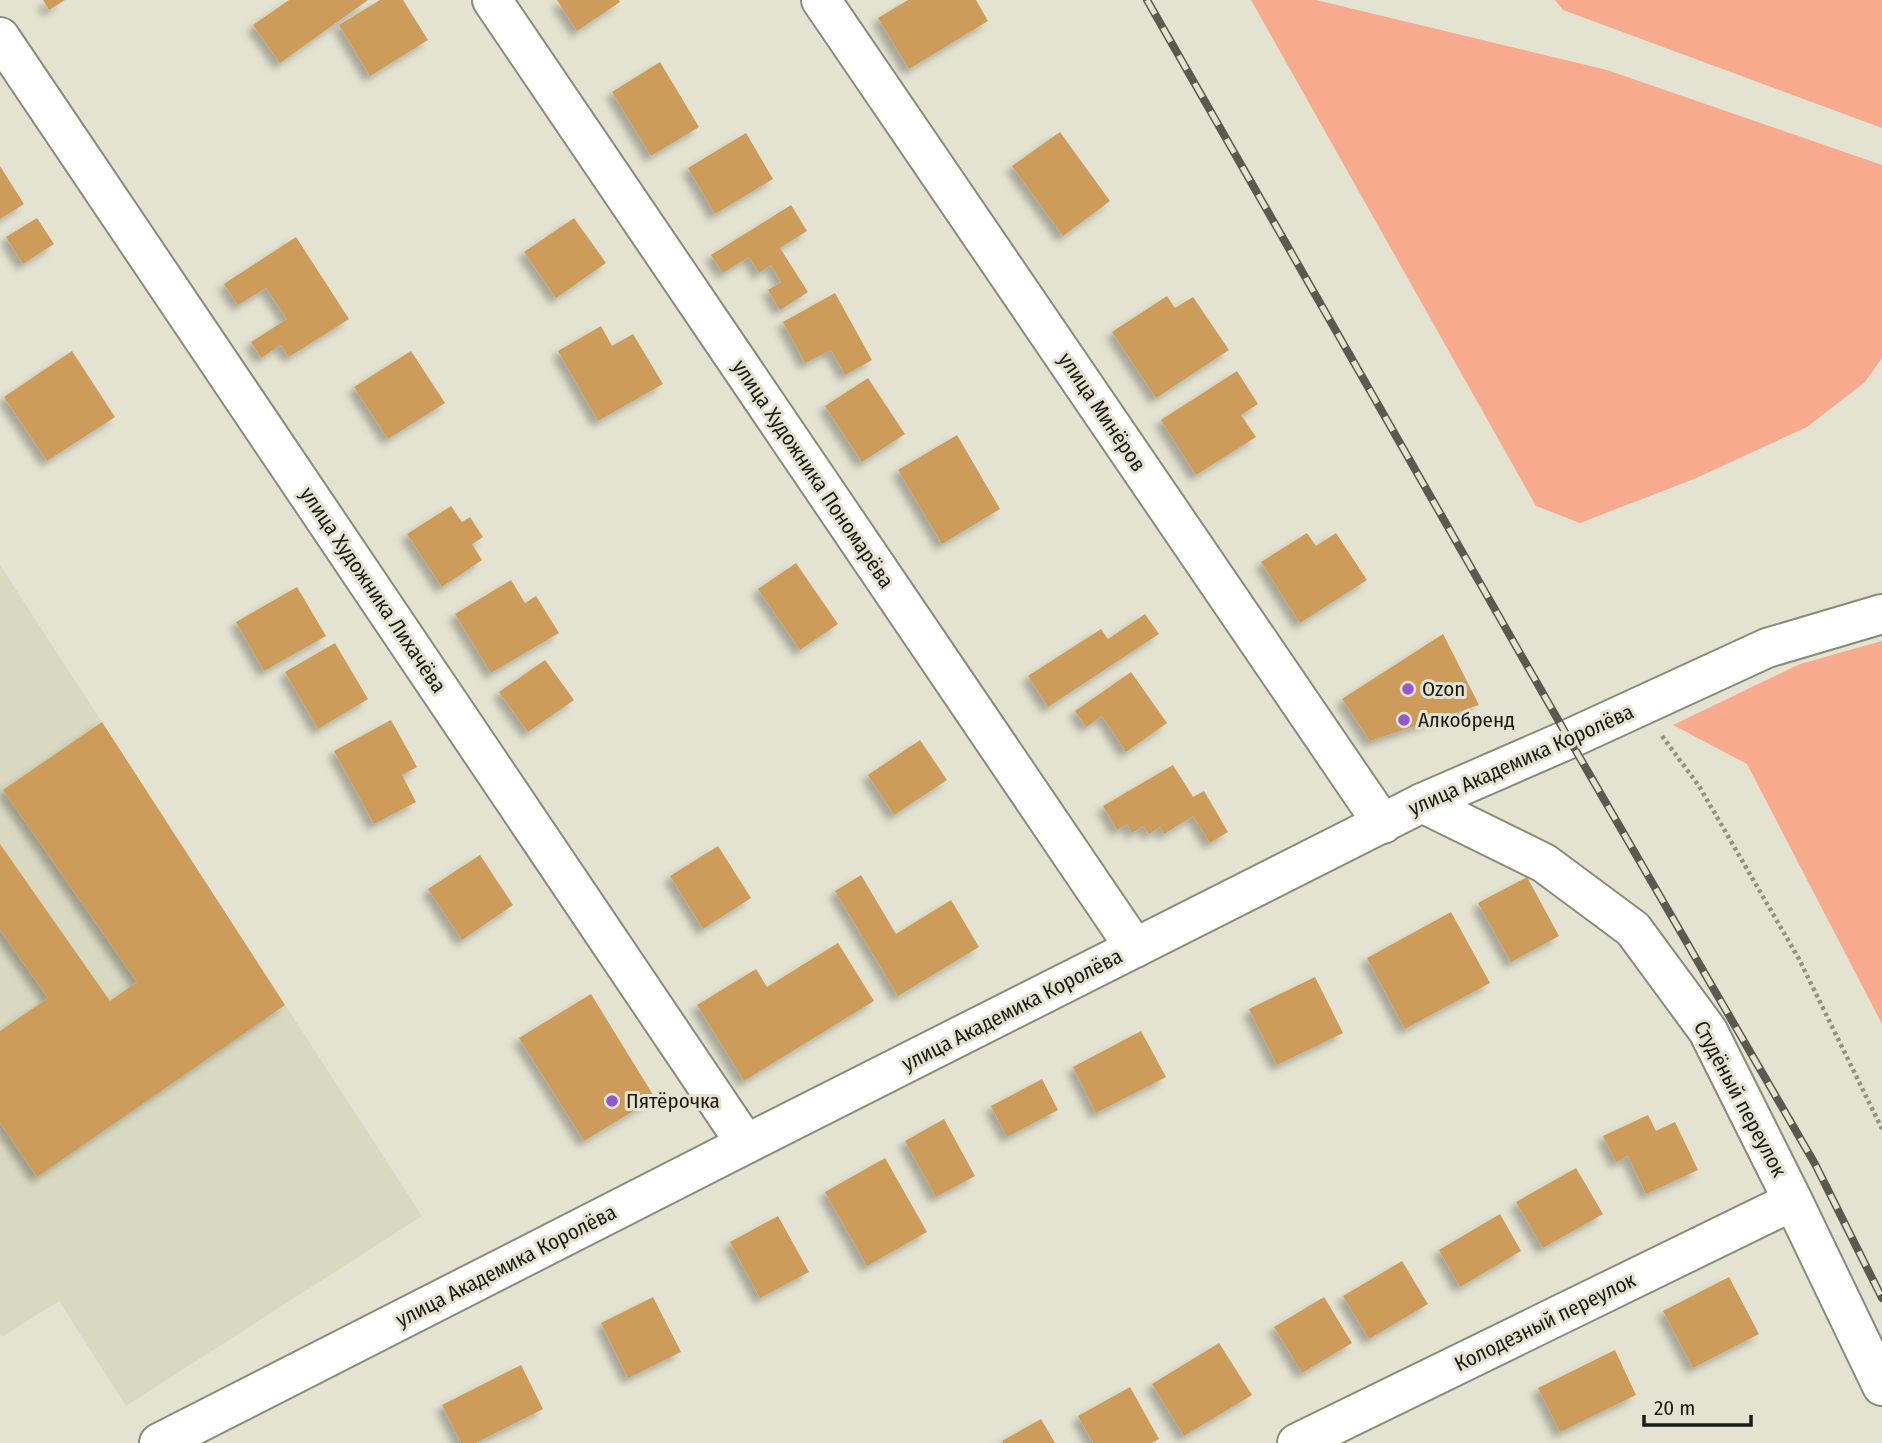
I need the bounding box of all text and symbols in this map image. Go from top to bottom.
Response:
street label: улица Минёров [1053,347,1151,477]
street label: улица Художника Пономарёва [727,355,899,593]
street label: улица Художника Лихачёва [294,482,452,698]
place label: Ozon [1422,676,1465,702]
marker: Ozon [1400,681,1416,697]
street label: улица Академика Королёва [1404,699,1638,821]
place label: Алкобренд [1418,707,1515,733]
marker: Алкобренд [1396,712,1412,728]
street label: улица Академика Королёва [897,943,1127,1077]
street label: Студёный переулок [1688,1016,1792,1182]
place label: Пятёрочка [626,1088,720,1114]
marker: Пятёрочка [604,1093,620,1109]
street label: улица Академика Королёва [391,1199,621,1333]
street label: Колодезный переулок [1450,1267,1640,1377]
scale bar [1644,1384,1751,1428]
text: 20 m [1654,1395,1695,1421]

